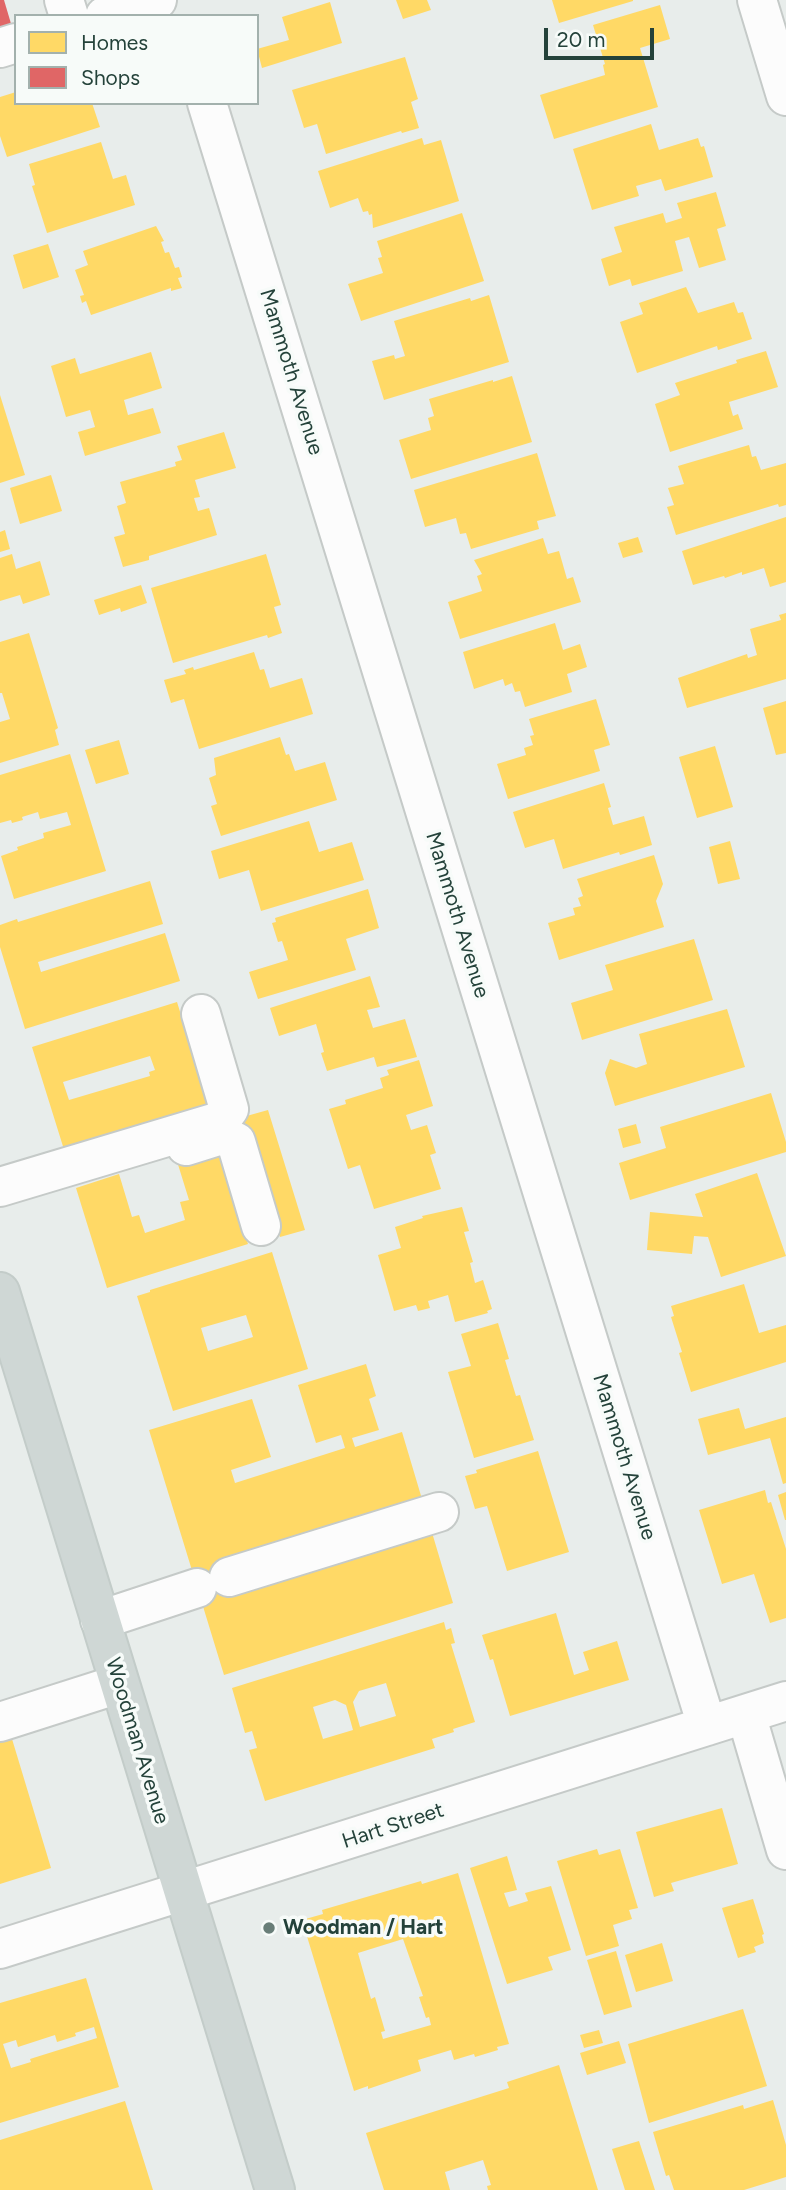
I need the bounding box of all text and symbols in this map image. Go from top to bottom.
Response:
legend [14,14,259,105]
scale bar [548,14,658,58]
text: 20 m [557,27,605,52]
text: Homes [81,30,148,55]
text: Shops [81,65,140,90]
street label: Mammoth Avenue [254,286,328,458]
street label: Mammoth Avenue [420,829,494,1001]
street label: Mammoth Avenue [587,1371,661,1543]
street label: Woodman Avenue [100,1655,174,1827]
street label: Hart Street [339,1798,447,1854]
place label: Woodman / Hart [283,1915,444,1941]
marker: Woodman / Hart [261,1920,277,1936]

